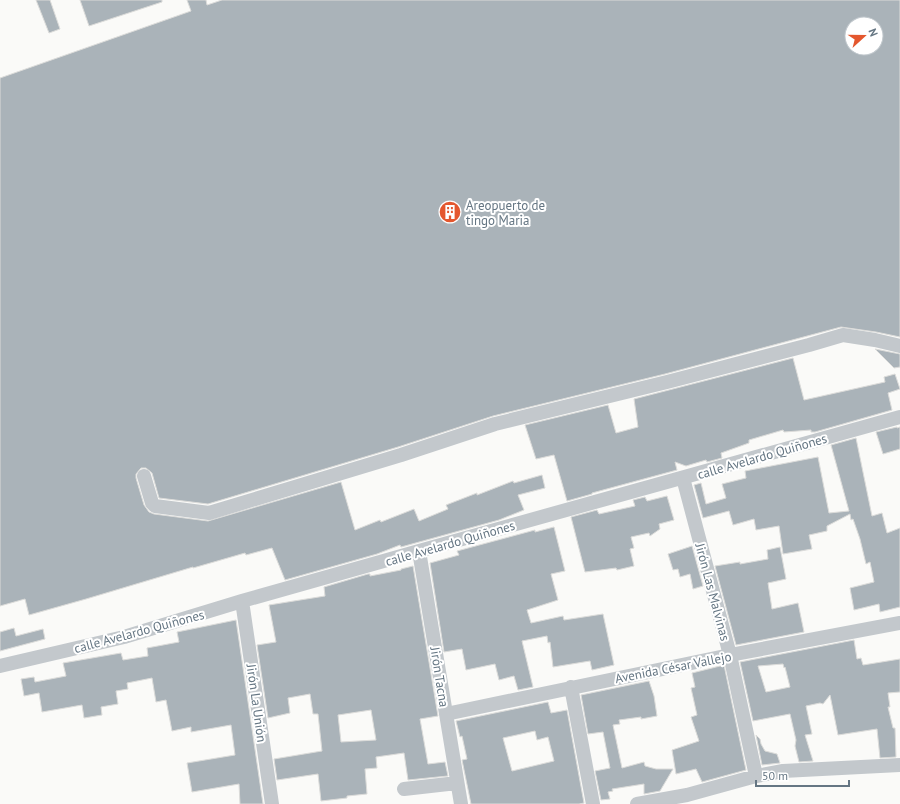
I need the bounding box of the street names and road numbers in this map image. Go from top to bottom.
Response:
street label: calle Avelardo Quiñones [695,430,829,483]
street label: calle Avelardo Quiñones [383,517,517,570]
street label: Jirón Las Malvinas [691,540,734,643]
street label: calle Avelardo Quiñones [72,606,206,657]
street label: Jirón Tacna [426,645,453,708]
street label: Avenida César Vallejo [613,648,733,687]
street label: Jirón La Unión [242,662,270,743]

